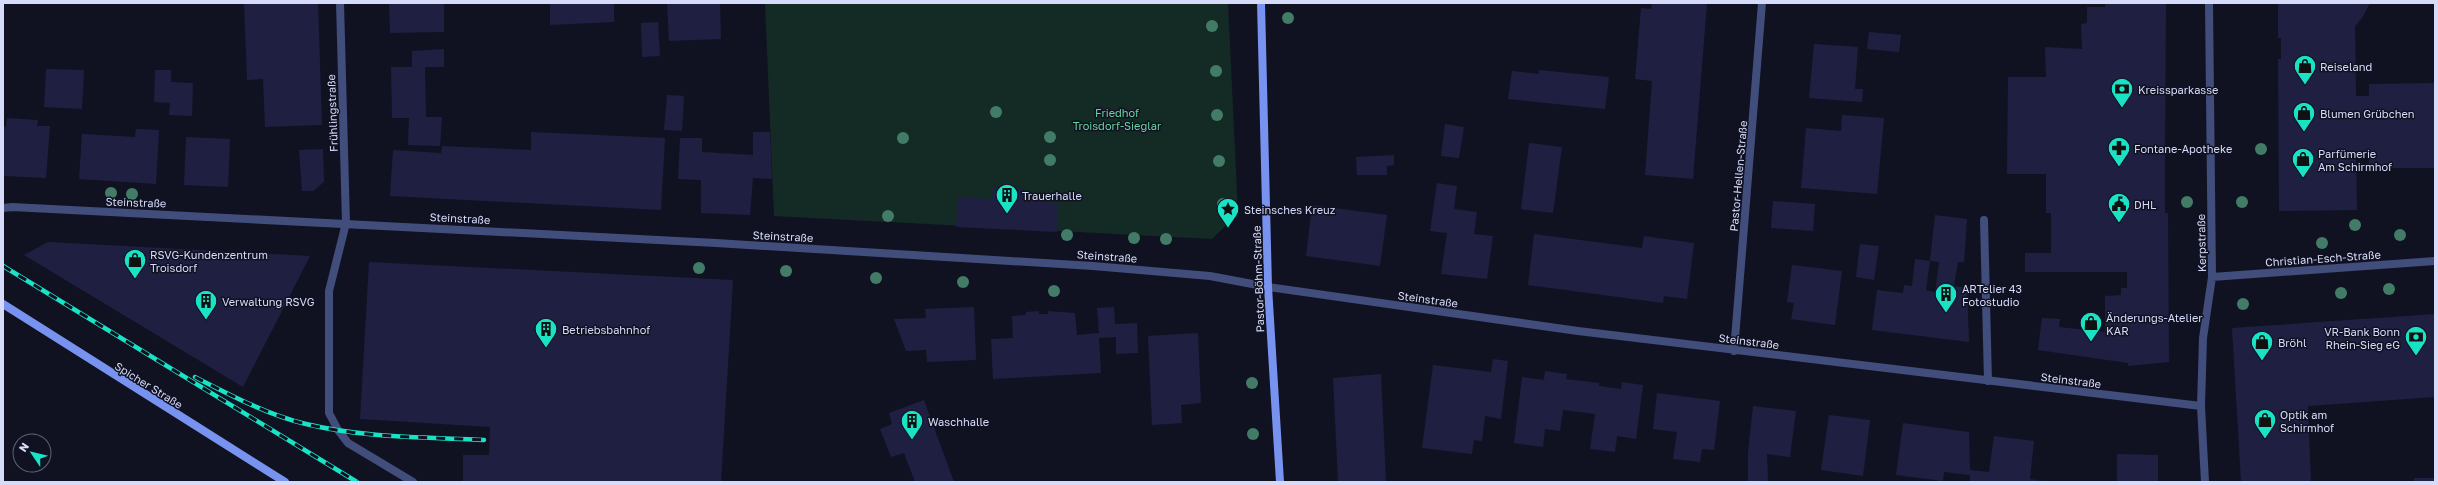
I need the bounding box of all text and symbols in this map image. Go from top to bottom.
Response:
shop icon: Reiseland [2292,53,2318,86]
place label: Reiseland [2320,60,2372,73]
street label: Frühlingstraße [324,74,340,152]
bank icon: Kreissparkasse [2109,76,2135,109]
place label: Kreissparkasse [2138,83,2218,96]
shop icon: Blumen Grübchen [2291,100,2317,133]
park label: Friedhof Troisdorf-Sieglar [1073,106,1162,132]
place label: Blumen Grübchen [2320,107,2415,120]
street label: Pastor-Hellen-Straße [1727,120,1749,232]
pharmacy icon: Fontane-Apotheke [2106,135,2132,168]
place label: Fontane-Apotheke [2134,142,2232,155]
shop icon: Parfümerie Am Schirmhof [2290,146,2316,179]
place label: Parfümerie Am Schirmhof [2318,147,2392,173]
building icon: Trauerhalle [994,182,1020,215]
place label: Trauerhalle [1022,189,1082,202]
public building icon: DHL [2106,191,2132,224]
street label: Steinstraße [105,194,167,210]
place icon: Steinsches Kreuz [1215,196,1241,229]
place label: DHL [2134,198,2157,211]
place label: Steinsches Kreuz [1244,203,1336,216]
street label: Steinstraße [429,210,491,226]
street label: Kerpstraße [2194,214,2208,272]
street label: Pastor-Böhm-Straße [1250,225,1266,333]
street label: Steinstraße [752,228,814,244]
shop icon: RSVG-Kundenzentrum Troisdorf [122,247,148,280]
street label: Steinstraße [1076,247,1138,265]
street label: Christian-Esch-Straße [2265,247,2381,269]
place label: RSVG-Kundenzentrum Troisdorf [150,248,268,274]
building icon: ARTelier 43 Fotostudio [1933,281,1959,314]
place label: ARTelier 43 Fotostudio [1962,282,2022,308]
building icon: Verwaltung RSVG [193,288,219,321]
street label: Steinstraße [1397,288,1459,310]
place label: Verwaltung RSVG [222,295,315,308]
shop icon: Änderungs-Atelier KAR [2078,310,2104,343]
place label: Änderungs-Atelier KAR [2106,311,2203,337]
building icon: Betriebsbahnhof [533,316,559,349]
place label: Betriebsbahnhof [562,323,650,336]
bank icon: VR-Bank Bonn Rhein-Sieg eG [2403,324,2429,357]
place label: VR-Bank Bonn Rhein-Sieg eG [2324,325,2400,351]
shop icon: Bröhl [2249,329,2275,362]
street label: Steinstraße [1718,331,1780,351]
place label: Bröhl [2278,336,2307,349]
street label: Spicher Straße [113,359,185,411]
street label: Steinstraße [2040,370,2102,390]
shop icon: Optik am Schirmhof [2252,407,2278,440]
building icon: Waschhalle [899,408,925,441]
place label: Optik am Schirmhof [2280,408,2334,434]
place label: Waschhalle [928,415,989,428]
north arrow [12,433,52,473]
text: N [16,440,31,454]

